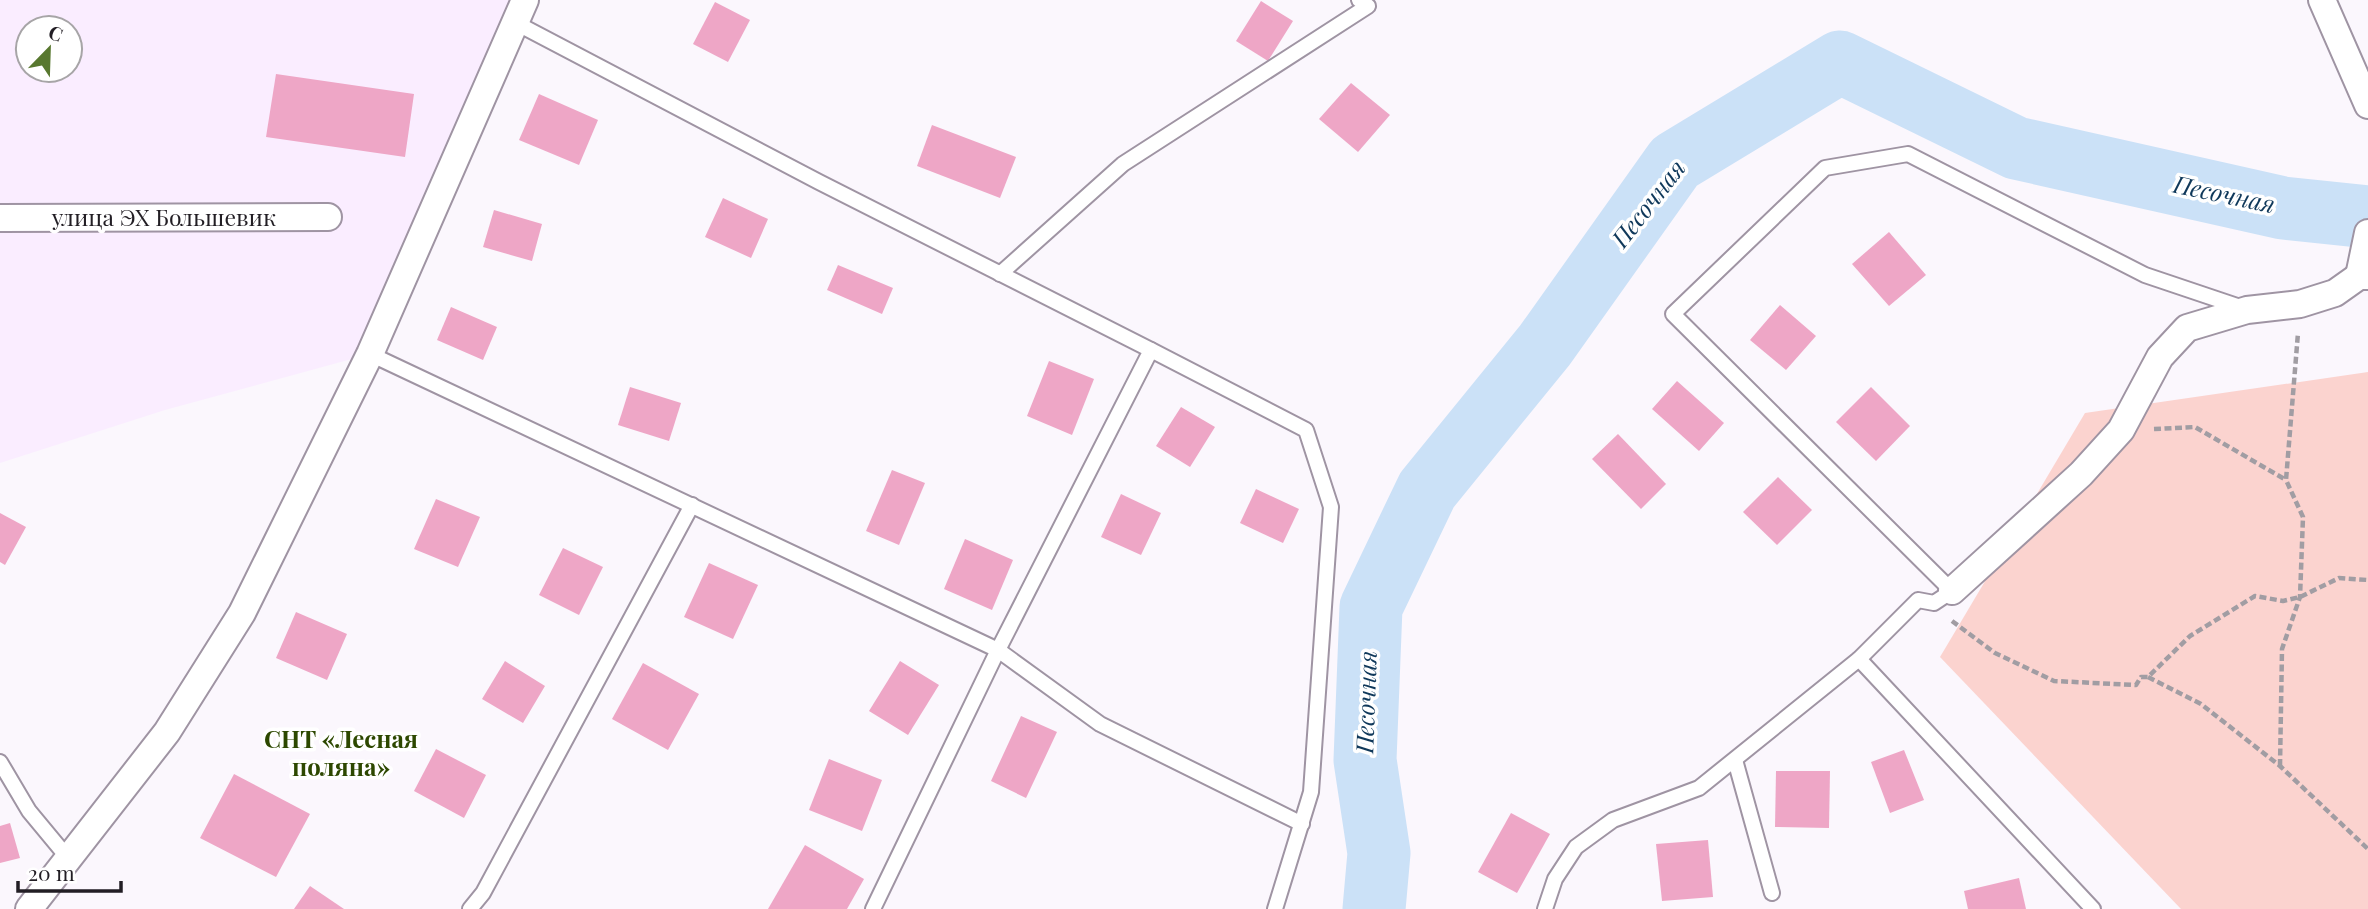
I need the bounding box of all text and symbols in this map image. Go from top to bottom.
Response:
north arrow [14,14,84,84]
text: С [45,18,67,47]
water label: Песочная [1603,152,1692,254]
water label: Песочная [2170,166,2278,219]
street label: улица ЭХ Большевик [51,201,276,232]
water label: Песочная [1347,650,1383,755]
district label: СНТ «Лесная поляна» [264,722,418,782]
scale bar [18,850,121,894]
text: 20 m [28,858,75,886]

